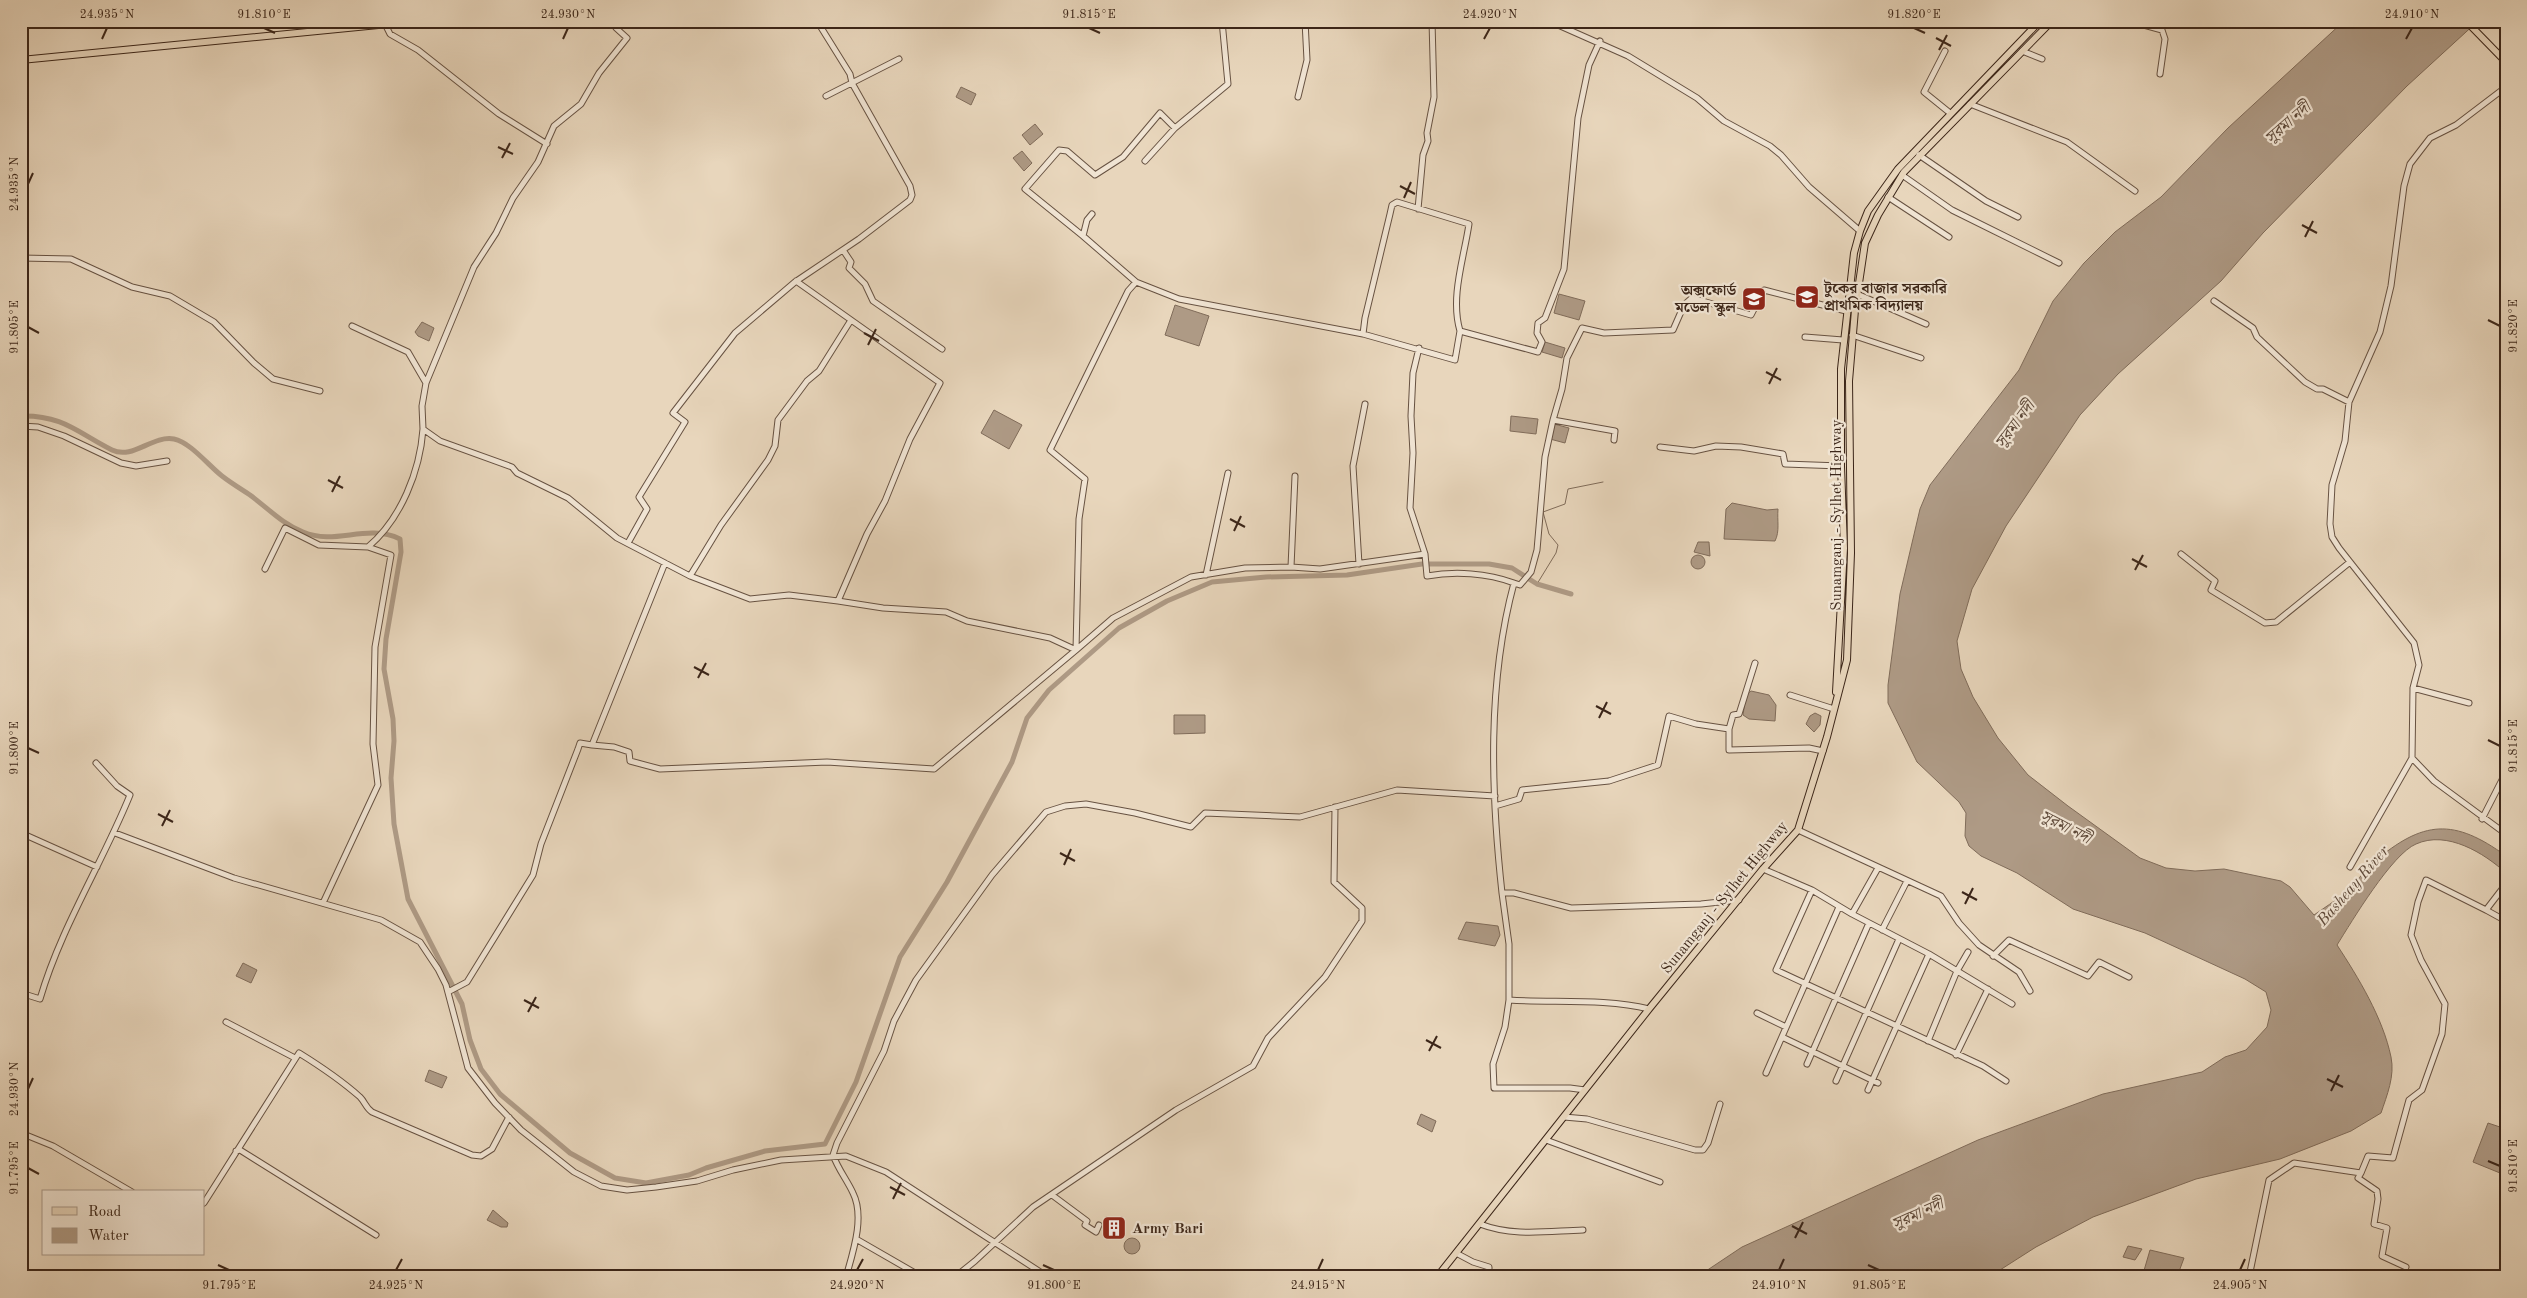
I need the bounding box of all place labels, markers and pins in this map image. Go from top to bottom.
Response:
place label: টুকের বাজার সরকারি প্রাথমিক বিদ্যালয় [1823,279,1948,314]
place label: অক্সফোর্ড মডেল স্কুল [1674,282,1737,317]
school or university icon: টুকের বাজার সরকারি প্রাথমিক বিদ্যালয় [1794,284,1820,310]
school or university icon: অক্সফোর্ড মডেল স্কুল [1741,286,1767,312]
building icon: Army Bari [1101,1215,1127,1241]
place label: Army Bari [1132,1222,1203,1237]

